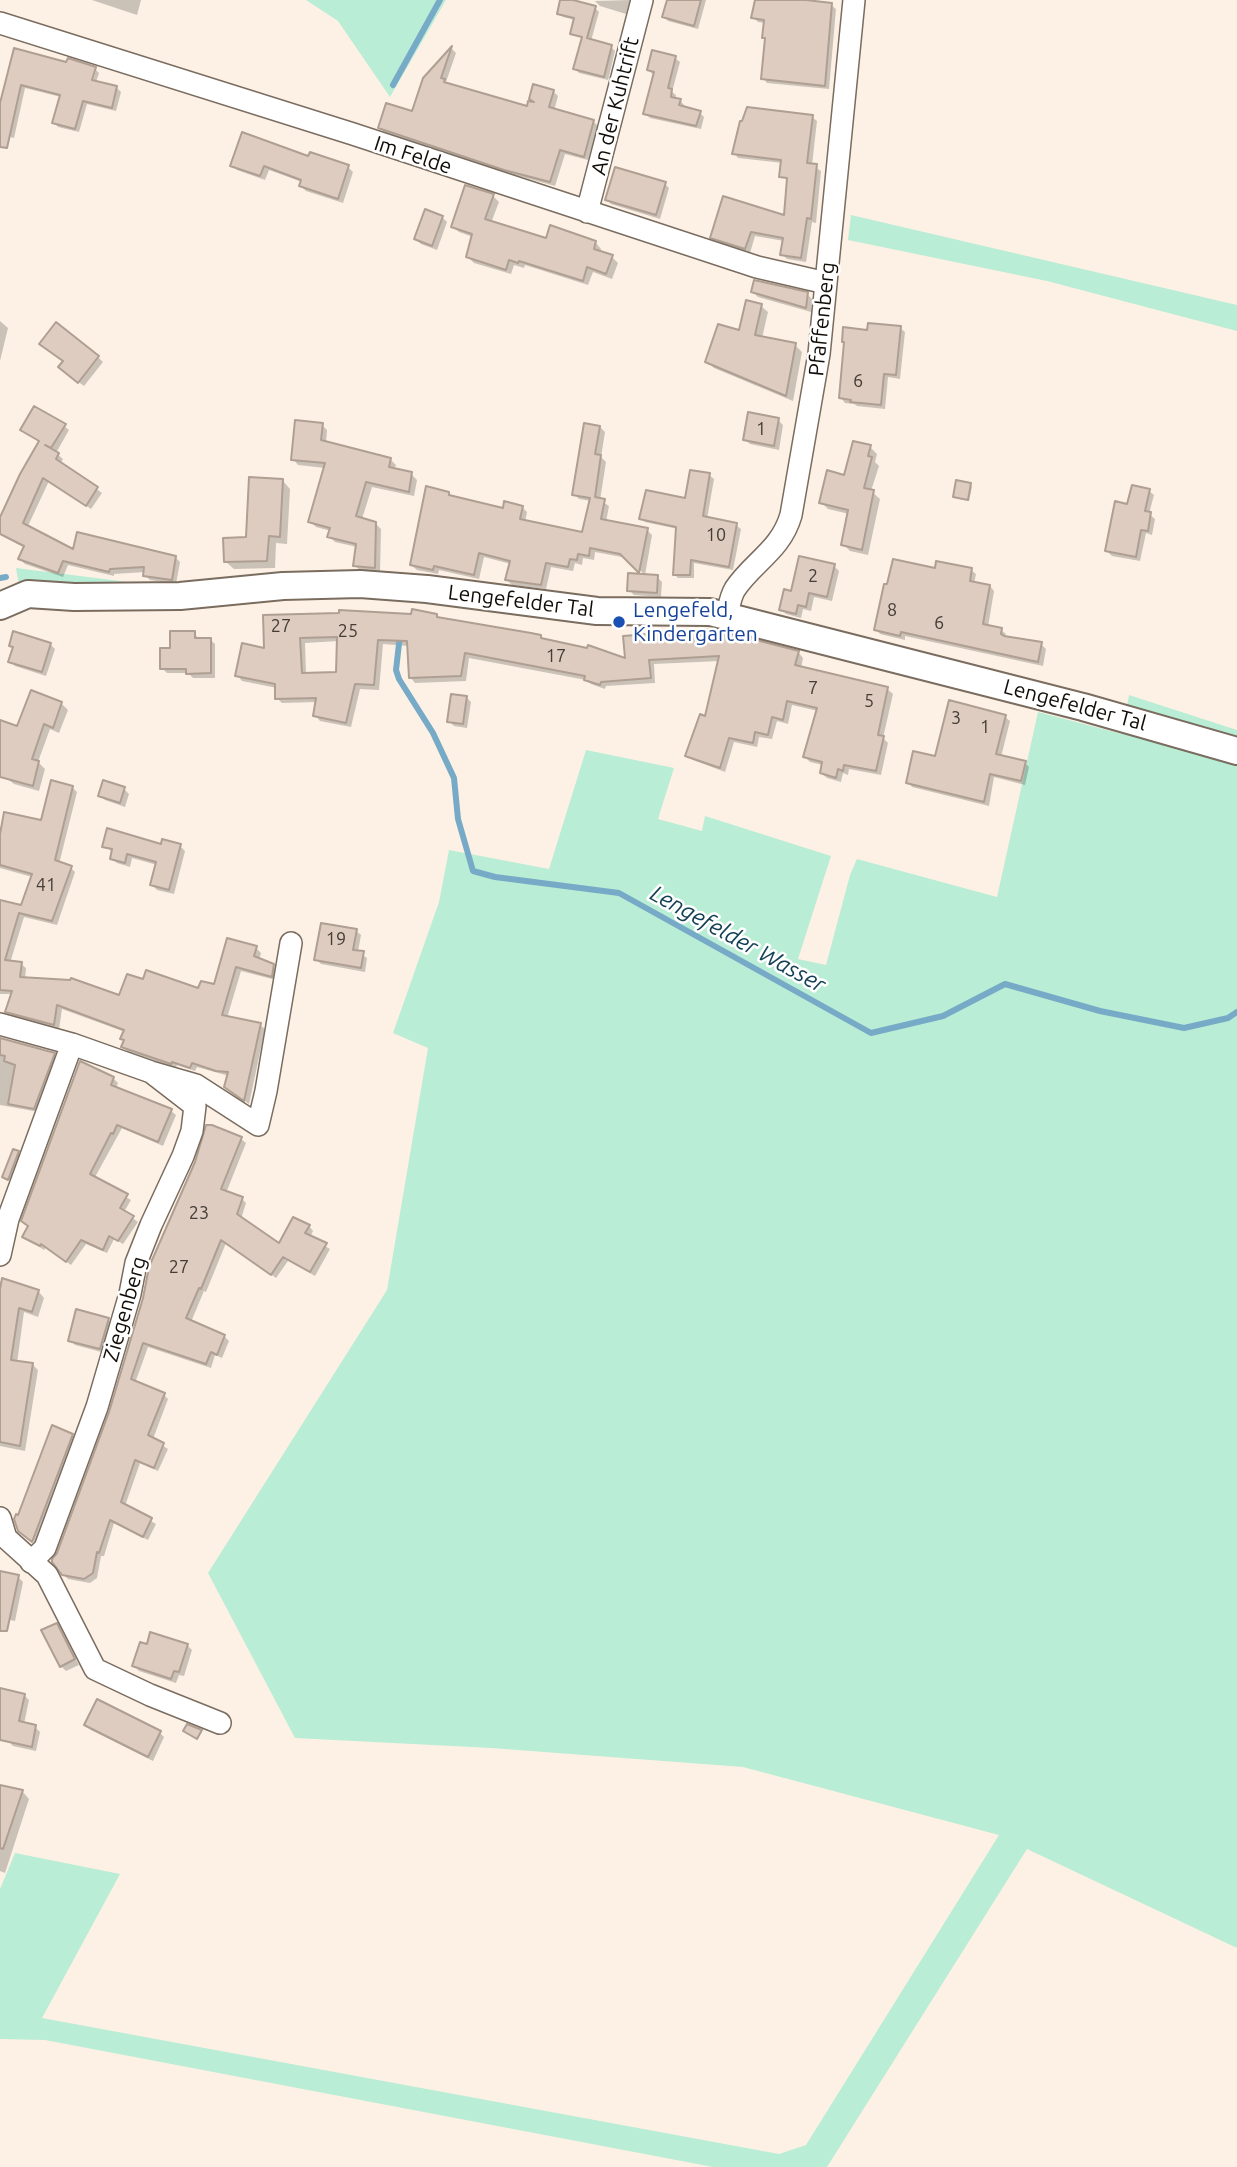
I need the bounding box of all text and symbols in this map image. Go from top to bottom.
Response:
street label: An der Kuhtrift [586,34,644,178]
street label: Im Felde [371,131,455,179]
street label: Pfaffenberg [803,261,841,377]
house number: 6 [853,370,863,392]
house number: 1 [756,418,766,440]
house number: 10 [706,524,726,546]
house number: 2 [808,565,818,587]
street label: Lengefelder Tal [447,580,595,622]
place label: Lengefeld, Kindergarten [633,597,758,647]
house number: 8 [887,599,897,621]
house number: 6 [934,612,944,634]
marker: Lengefeld, Kindergarten [611,614,627,630]
house number: 27 [271,615,291,637]
house number: 25 [338,620,358,642]
house number: 17 [546,645,566,667]
street label: Lengefelder Tal [1001,674,1149,736]
house number: 7 [808,677,818,699]
house number: 5 [864,690,874,712]
house number: 3 [951,707,961,729]
house number: 1 [980,716,990,738]
house number: 41 [36,874,56,896]
water label: Lengefelder Wasser [646,879,830,999]
house number: 19 [326,928,346,950]
house number: 23 [189,1202,209,1224]
street label: Ziegenberg [98,1253,152,1365]
house number: 27 [169,1256,189,1278]

